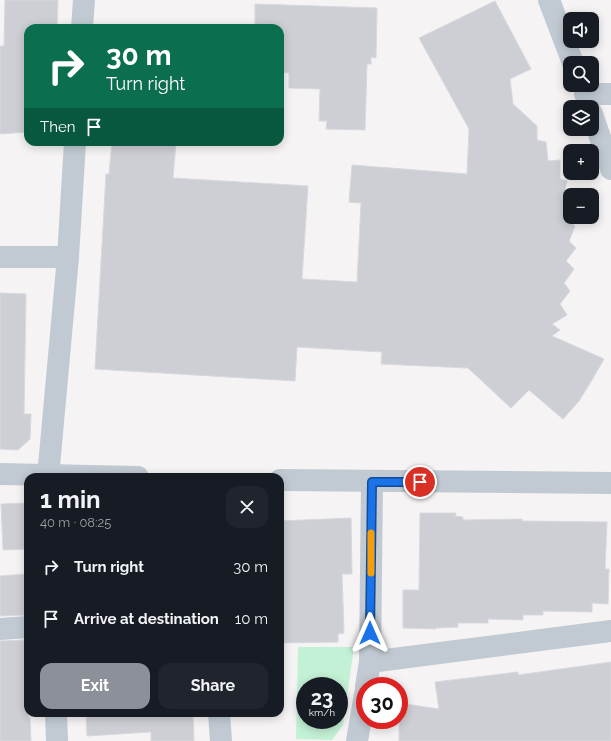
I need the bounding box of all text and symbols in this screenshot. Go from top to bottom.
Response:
map controls [563,12,599,224]
button: sound [563,12,599,48]
text: 30 m [106,39,172,72]
icon: right [40,40,92,92]
button: search [563,56,599,92]
text: Turn right [106,73,185,94]
button: layers [563,100,599,136]
icon: arrive [83,116,105,138]
text: Then [40,118,75,136]
button: + [563,144,599,180]
button: − [563,188,599,224]
pin [403,465,437,499]
icon: arrive [409,471,431,493]
text: 1 min [40,485,101,514]
button: close [226,486,268,528]
text: 40 m · 08:25 [40,515,111,530]
icon: right [40,556,62,578]
text: Turn right [74,558,144,576]
text: 30 m [233,558,268,576]
icon: arrive [40,608,62,630]
text: Arrive at destination [74,610,219,628]
text: 10 m [235,610,268,628]
position arrow [349,612,391,654]
button: Exit [40,663,150,709]
button: Share [158,663,268,709]
speed limit sign: 30 [356,677,408,729]
text: 23 [311,686,333,710]
text: km/h [309,707,335,718]

